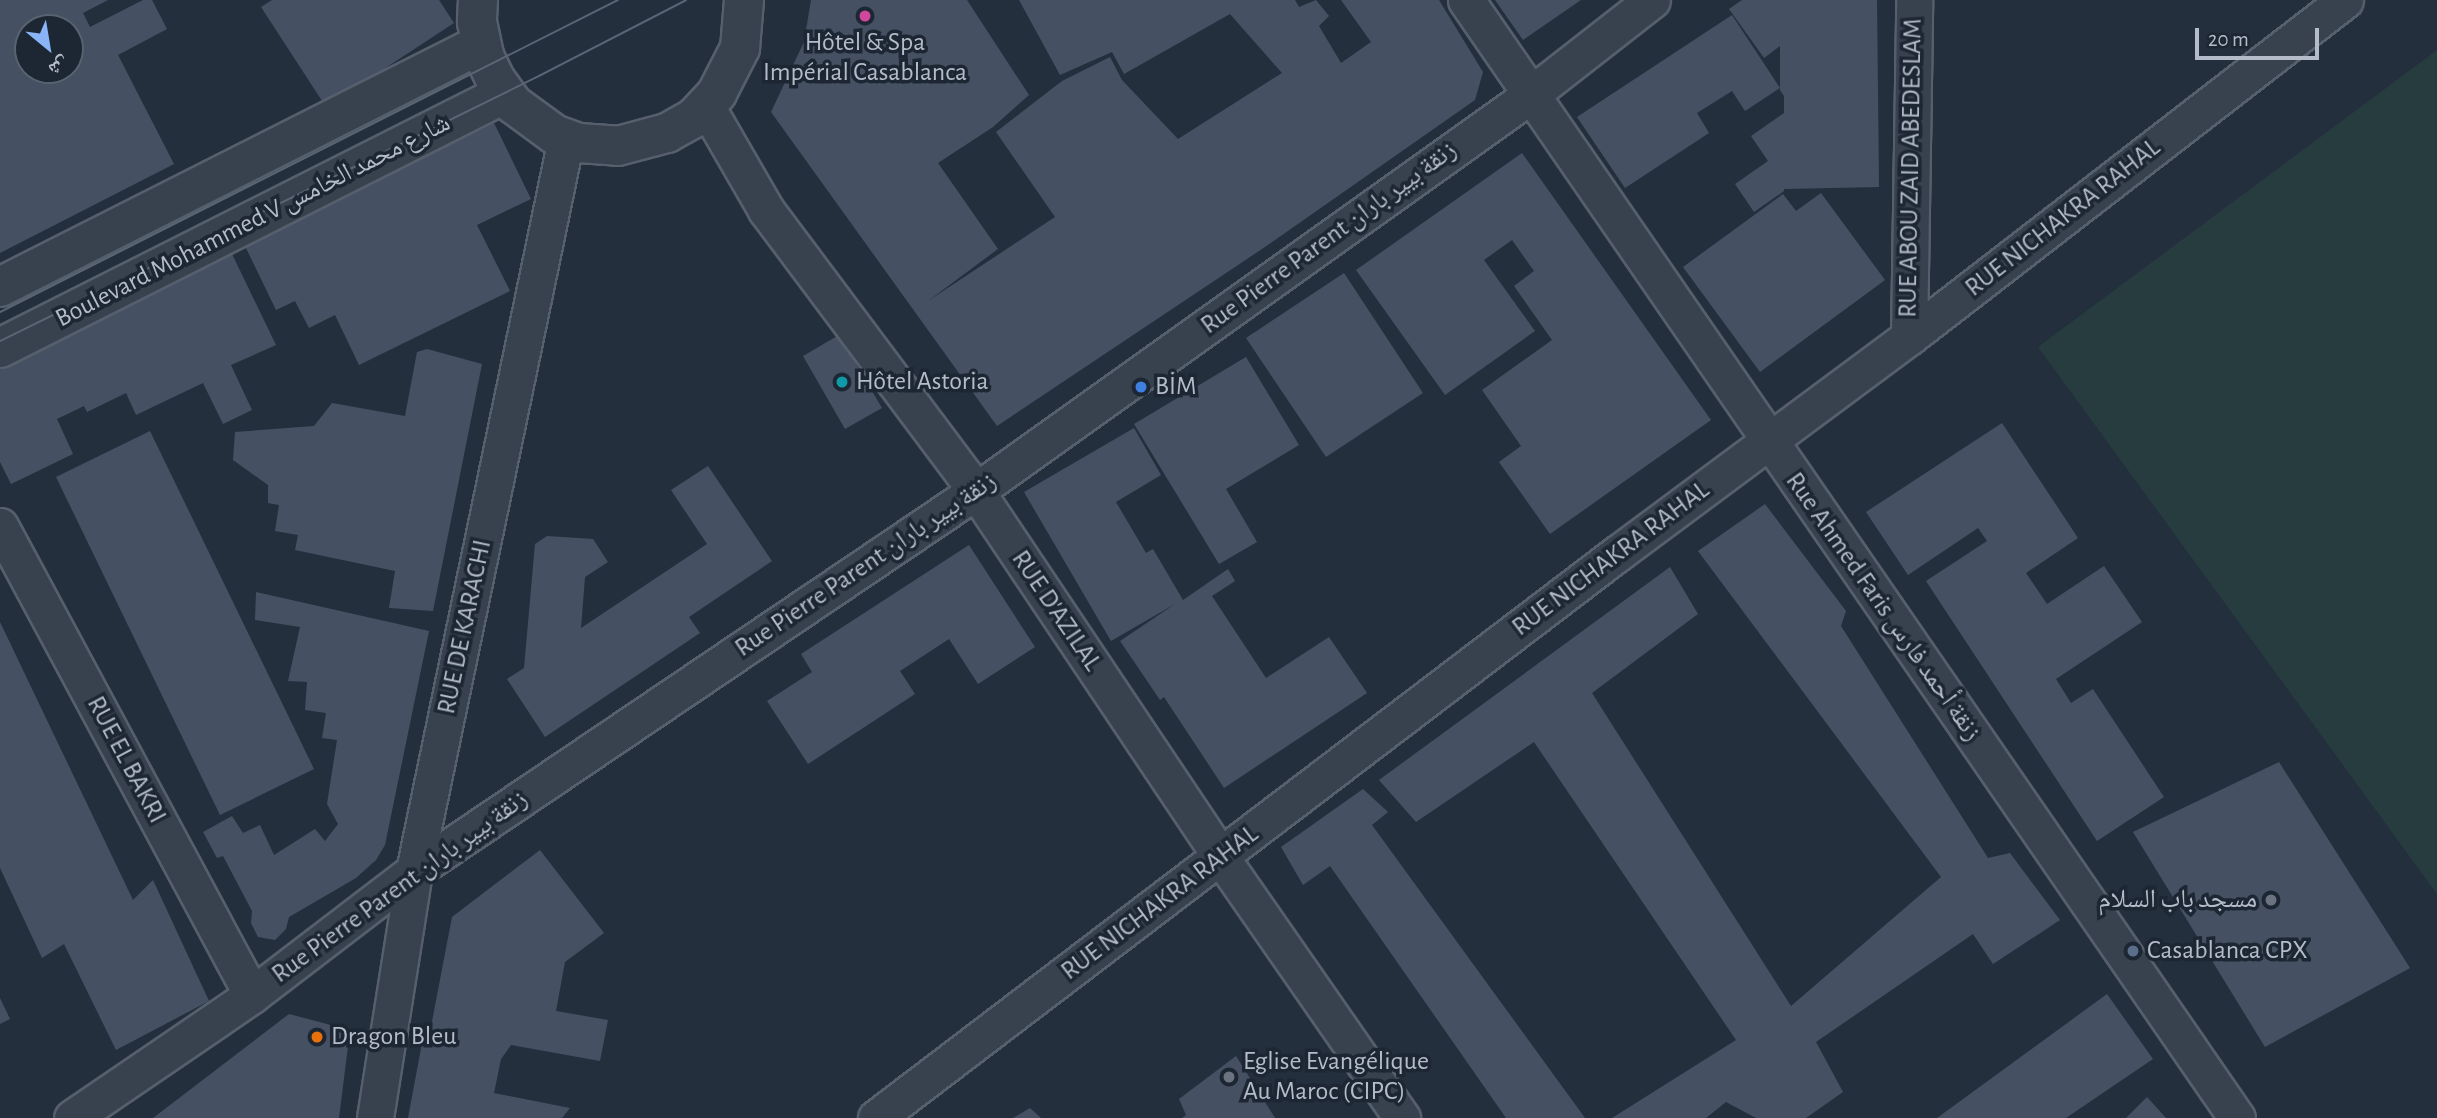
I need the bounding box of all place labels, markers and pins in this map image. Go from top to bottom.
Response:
marker: Hôtel & Spa Impérial Casablanca [857,8,873,24]
place label: Hôtel & Spa Impérial Casablanca [763,27,967,88]
place label: Hôtel Astoria [856,366,988,398]
place label: BİM [1155,371,1196,403]
marker: Hôtel Astoria [834,374,850,390]
marker: BİM [1133,379,1149,395]
place label: مسجد باب السلام [2098,884,2257,916]
marker: مسجد باب السلام [2263,892,2279,908]
place label: Casablanca CPX [2147,935,2308,967]
marker: Casablanca CPX [2125,943,2141,959]
place label: Dragon Bleu [331,1021,456,1053]
marker: Dragon Bleu [309,1029,325,1045]
place label: Eglise Evangélique Au Maroc (CIPC) [1243,1046,1429,1108]
marker: Eglise Evangélique Au Maroc (CIPC) [1221,1069,1237,1085]

